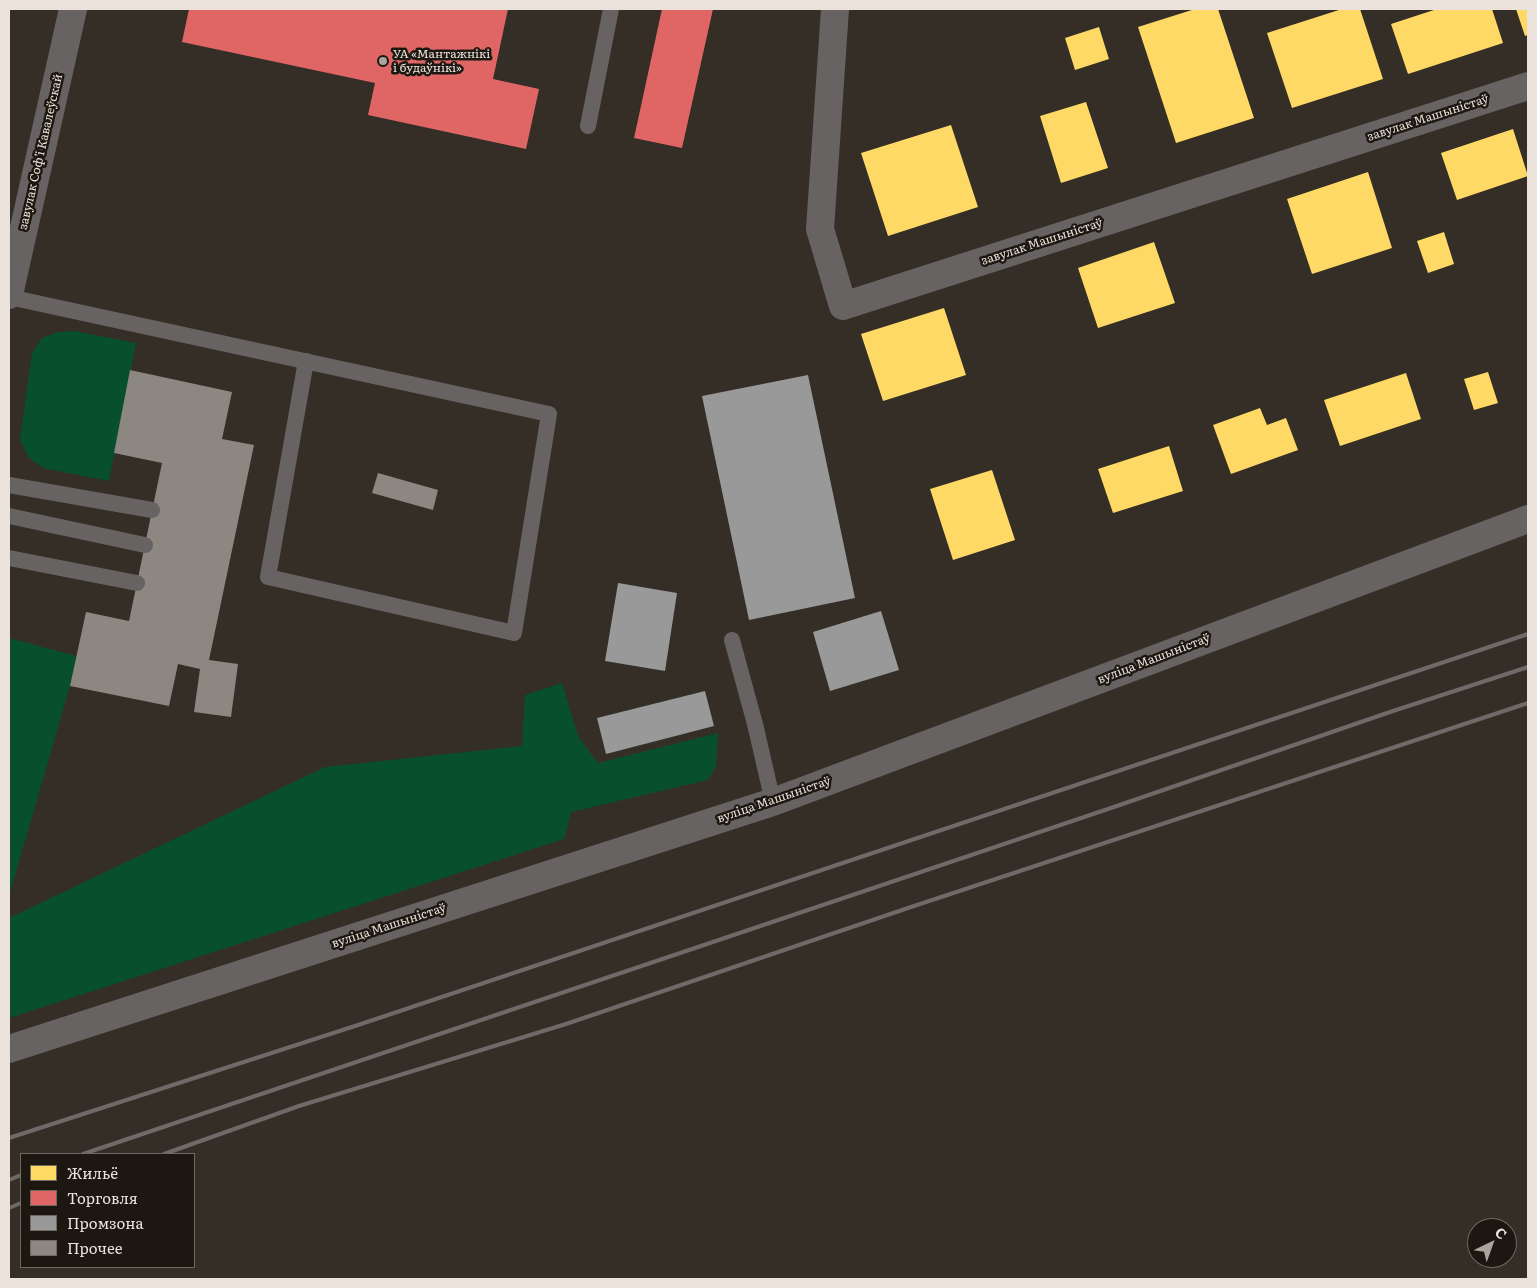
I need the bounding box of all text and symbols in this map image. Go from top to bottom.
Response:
place label: УА «Мантажнікі і будаўнікі» [393,47,490,75]
marker: УА «Мантажнікі і будаўнікі» [377,55,389,67]
street label: завулак Софʼі Кавалеўскай [16,73,66,231]
street label: завулак Машыністаў [1365,92,1491,144]
street label: завулак Машыністаў [979,216,1105,268]
street label: вуліца Машыністаў [1096,631,1212,687]
street label: вуліца Машыністаў [715,774,833,826]
street label: вуліца Машыністаў [330,901,448,951]
legend [20,1153,195,1268]
text: Жильё [67,1161,118,1184]
text: Торговля [67,1186,138,1209]
text: Промзона [67,1211,144,1234]
north arrow [1467,1218,1517,1268]
text: С [1491,1222,1512,1243]
text: Прочее [67,1236,123,1259]

